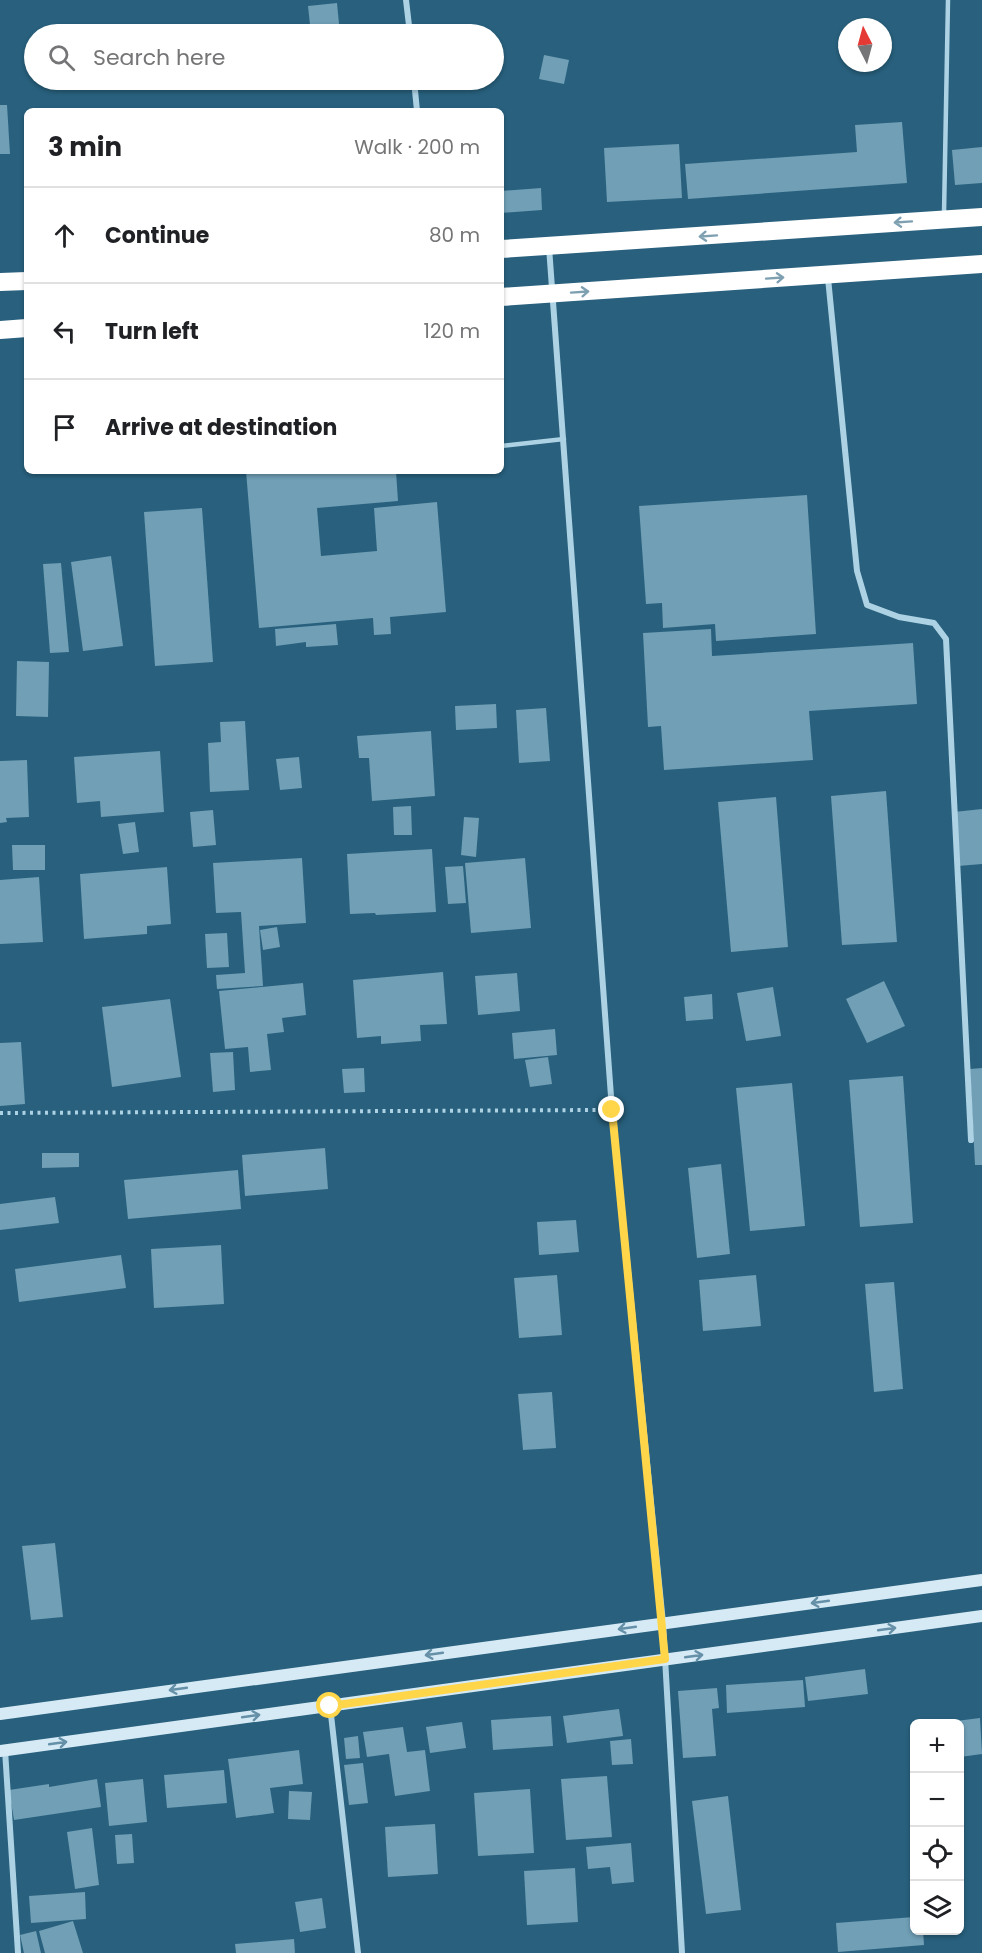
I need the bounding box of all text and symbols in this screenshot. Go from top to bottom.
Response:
north arrow [838,18,892,72]
search box [24,24,504,90]
icon: search [45,41,78,74]
text: Search here [93,42,226,73]
text: 3 min [48,129,122,165]
text: Walk · 200 m [354,133,480,161]
one-way arrow [893,217,913,228]
icon: ahead [48,219,81,252]
text: Continue [105,220,209,251]
text: 80 m [429,221,480,249]
one-way arrow [699,230,719,241]
one-way arrow [764,272,784,283]
one-way arrow [570,286,590,297]
icon: left [48,315,81,348]
text: Turn left [105,316,199,347]
text: 120 m [424,317,480,345]
icon: arrive [48,411,81,444]
text: Arrive at destination [105,412,337,443]
route end [598,1096,624,1122]
one-way arrow [811,1596,830,1607]
one-way arrow [617,1623,637,1634]
one-way arrow [877,1624,897,1635]
one-way arrow [424,1649,444,1660]
one-way arrow [684,1650,703,1661]
one-way arrow [169,1684,188,1695]
route start [316,1692,342,1718]
one-way arrow [241,1711,261,1722]
map controls [910,1719,964,1935]
button: + [910,1719,964,1773]
one-way arrow [48,1737,67,1748]
button: − [910,1773,964,1827]
button: locate [910,1827,964,1881]
button: layers [910,1881,964,1935]

